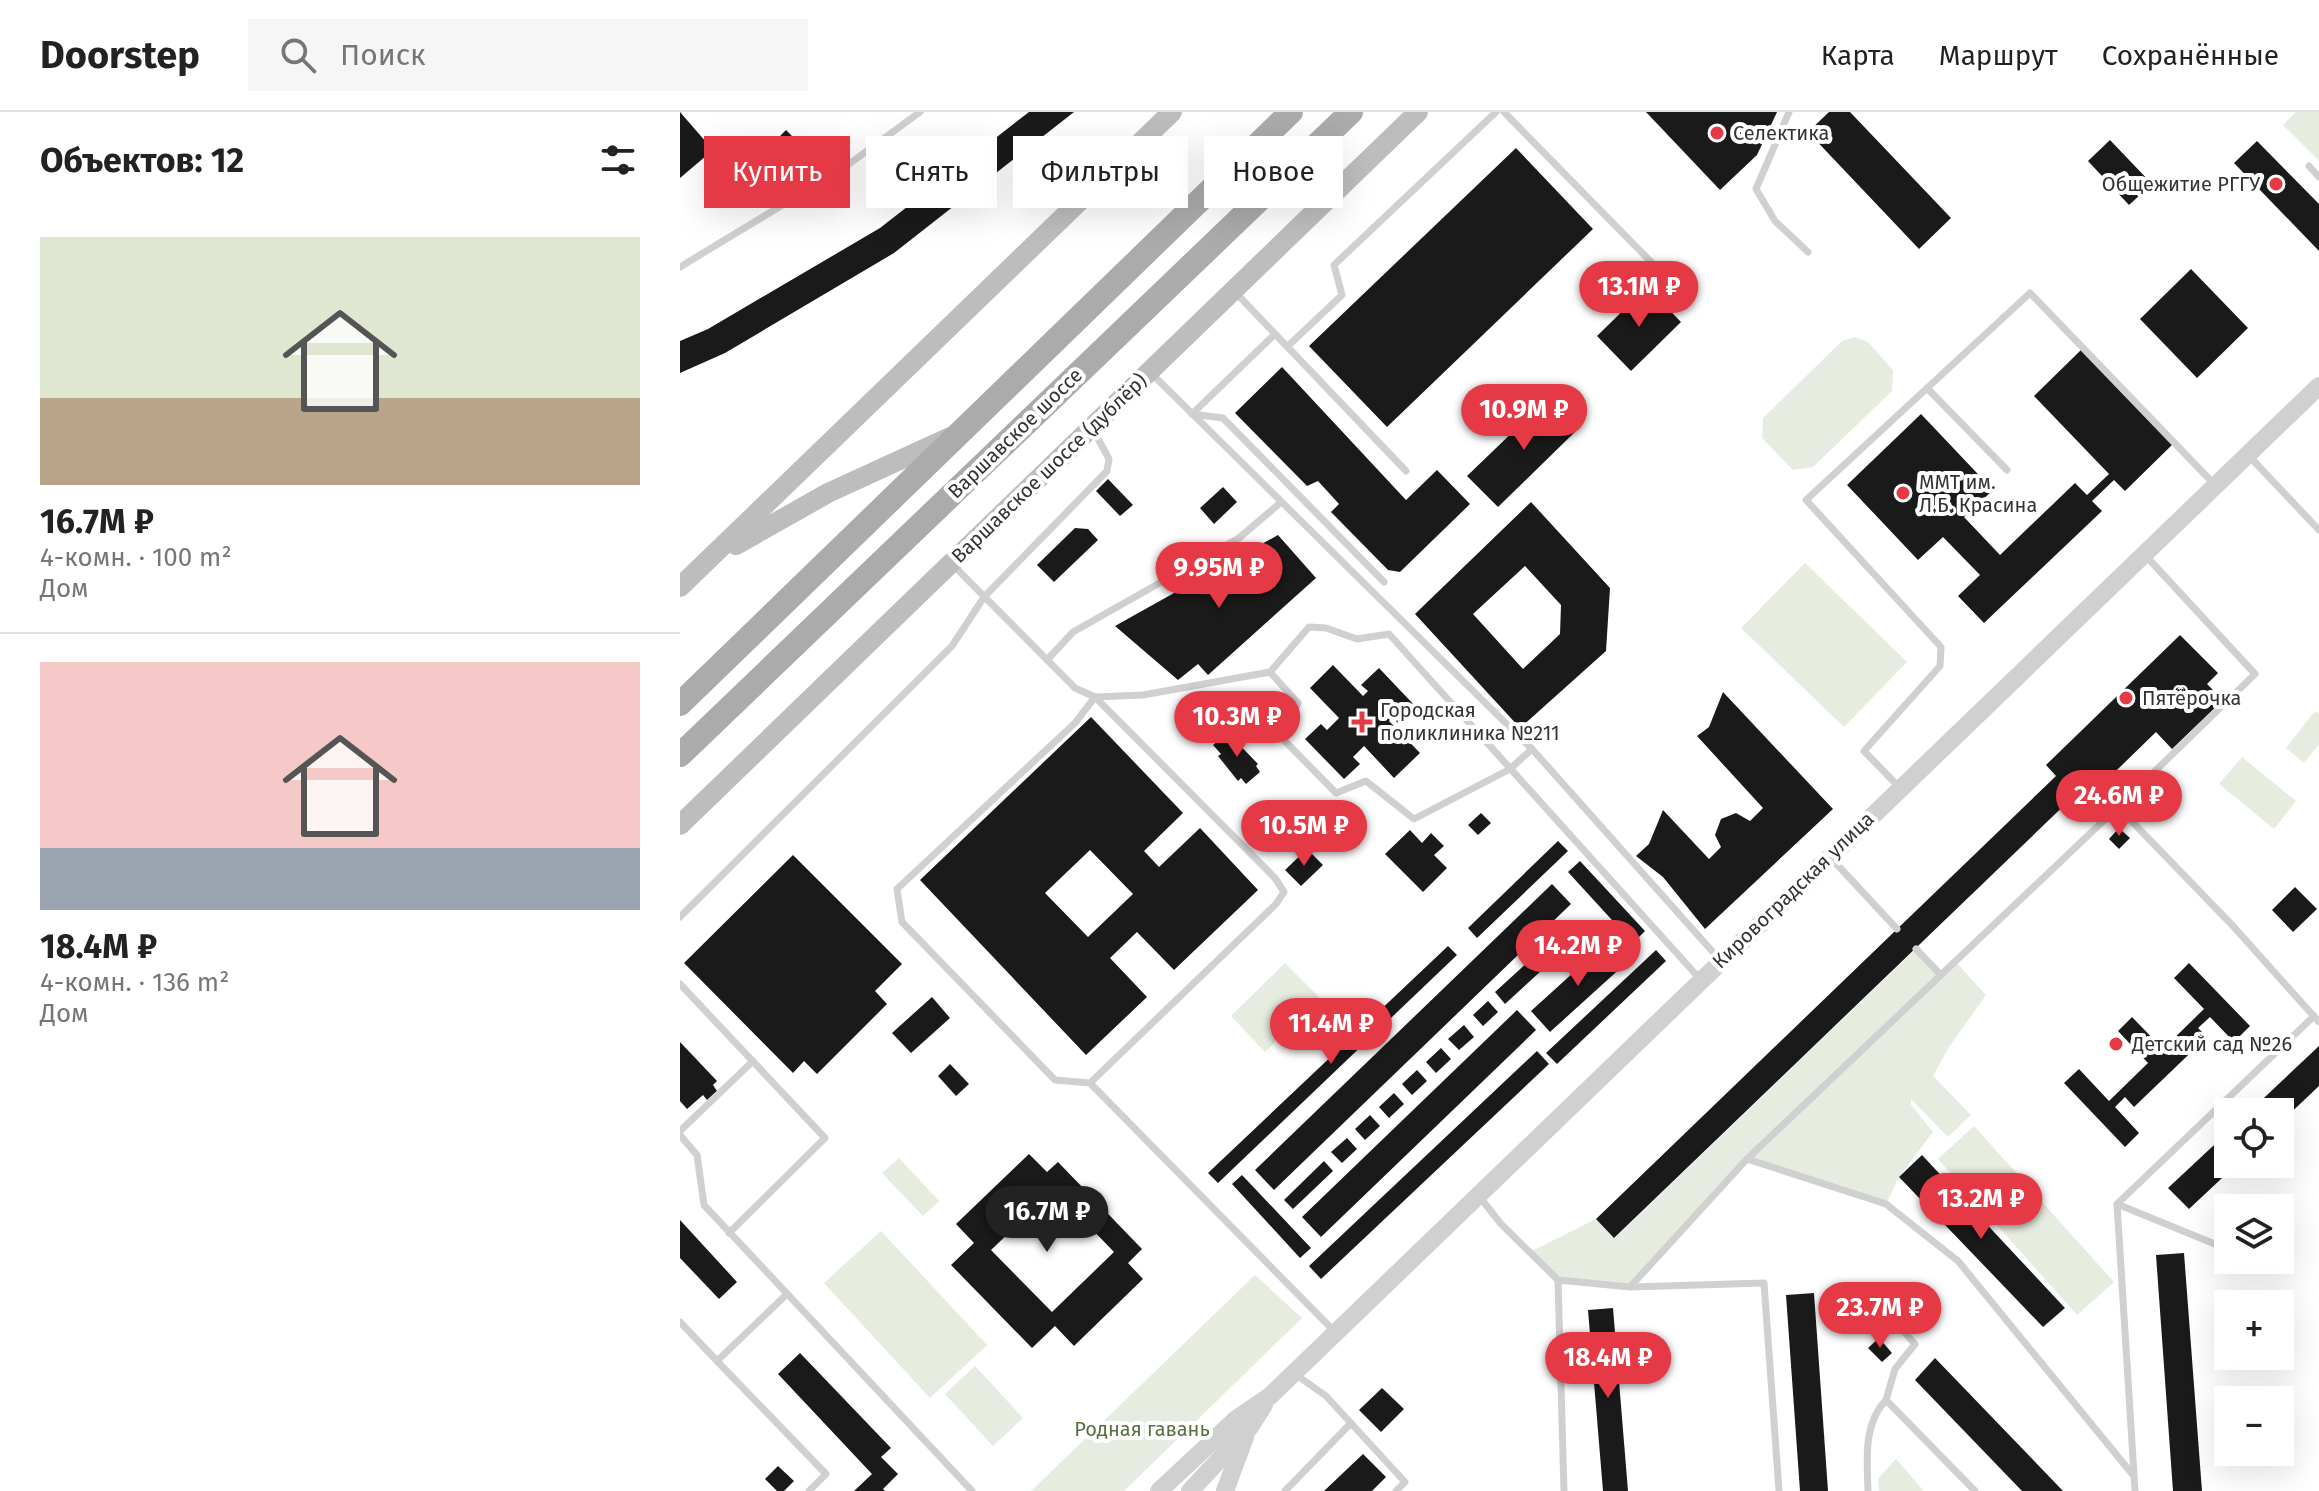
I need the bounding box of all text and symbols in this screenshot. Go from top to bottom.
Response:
search box [248,19,808,91]
text: Doorstep [40,32,200,78]
icon: search [276,33,320,77]
text: Поиск [340,37,426,73]
text: Карта [1821,39,1895,72]
text: Маршрут [1939,39,2058,72]
text: Сохранённые [2102,39,2279,72]
place label: Селектика [1733,121,1829,145]
marker: Селектика [1708,124,1726,142]
chip: Купить [704,136,850,208]
chip: Снять [866,136,997,208]
chip: Фильтры [1013,136,1188,208]
chip: Новое [1204,136,1343,208]
icon: filters [596,138,640,182]
text: Объектов: 12 [40,140,244,181]
place label: Общежитие РГГУ [2102,172,2260,196]
marker: Общежитие РГГУ [2267,175,2285,193]
pin: 13.1M ₽ [1565,261,1713,329]
text: 13.1M ₽ [1597,271,1681,302]
icon: home [268,289,412,433]
street label: Варшавское шоссе [943,363,1087,503]
street label: Варшавское шоссе (дублёр) [946,368,1152,568]
pin: 10.9M ₽ [1450,384,1598,452]
text: 10.9M ₽ [1479,394,1569,425]
place label: ММТ им. Л.Б. Красина [1919,470,2037,517]
marker: ММТ им. Л.Б. Красина [1894,484,1912,502]
text: 16.7M ₽ [40,501,154,542]
text: 4-комн. · 100 m² [40,542,232,573]
pin: 9.95M ₽ [1145,542,1293,610]
text: 9.95M ₽ [1174,552,1264,583]
text: Дом [40,573,89,604]
place label: Пятёрочка [2142,686,2242,710]
marker: Пятёрочка [2117,689,2135,707]
pin: 10.3M ₽ [1163,691,1311,759]
place label: Городская поликлиника №211 [1380,698,1560,745]
text: 10.3M ₽ [1192,701,1282,732]
marker: Городская поликлиника №211 [1351,711,1373,733]
icon: home [268,714,412,858]
pin: 24.6M ₽ [2045,770,2193,838]
text: 24.6M ₽ [2074,780,2164,811]
pin: 10.5M ₽ [1230,800,1378,868]
street label: Кировоградская улица [1707,807,1879,973]
text: 10.5M ₽ [1259,810,1349,841]
pin: 14.2M ₽ [1504,920,1652,988]
text: 18.4M ₽ [40,926,157,967]
text: 14.2M ₽ [1534,930,1622,961]
text: 4-комн. · 136 m² [40,967,229,998]
text: Дом [40,998,89,1029]
pin: 11.4M ₽ [1257,998,1405,1066]
text: 11.4M ₽ [1288,1008,1374,1039]
place label: Детский сад №26 [2131,1032,2292,1056]
marker: Детский сад №26 [2107,1035,2125,1053]
map controls [2214,1098,2294,1466]
button: locate [2214,1098,2294,1178]
pin: 13.2M ₽ [1907,1173,2055,1241]
text: 13.2M ₽ [1937,1183,2025,1214]
pin: 16.7M ₽ [973,1186,1121,1254]
button: layers [2214,1194,2294,1274]
text: 16.7M ₽ [1003,1196,1091,1227]
pin: 23.7M ₽ [1806,1282,1954,1350]
button: + [2214,1290,2294,1370]
text: 23.7M ₽ [1836,1292,1924,1323]
pin: 18.4M ₽ [1534,1332,1682,1400]
text: 18.4M ₽ [1563,1342,1653,1373]
button: − [2214,1386,2294,1466]
park label: Родная гавань [1074,1417,1210,1441]

